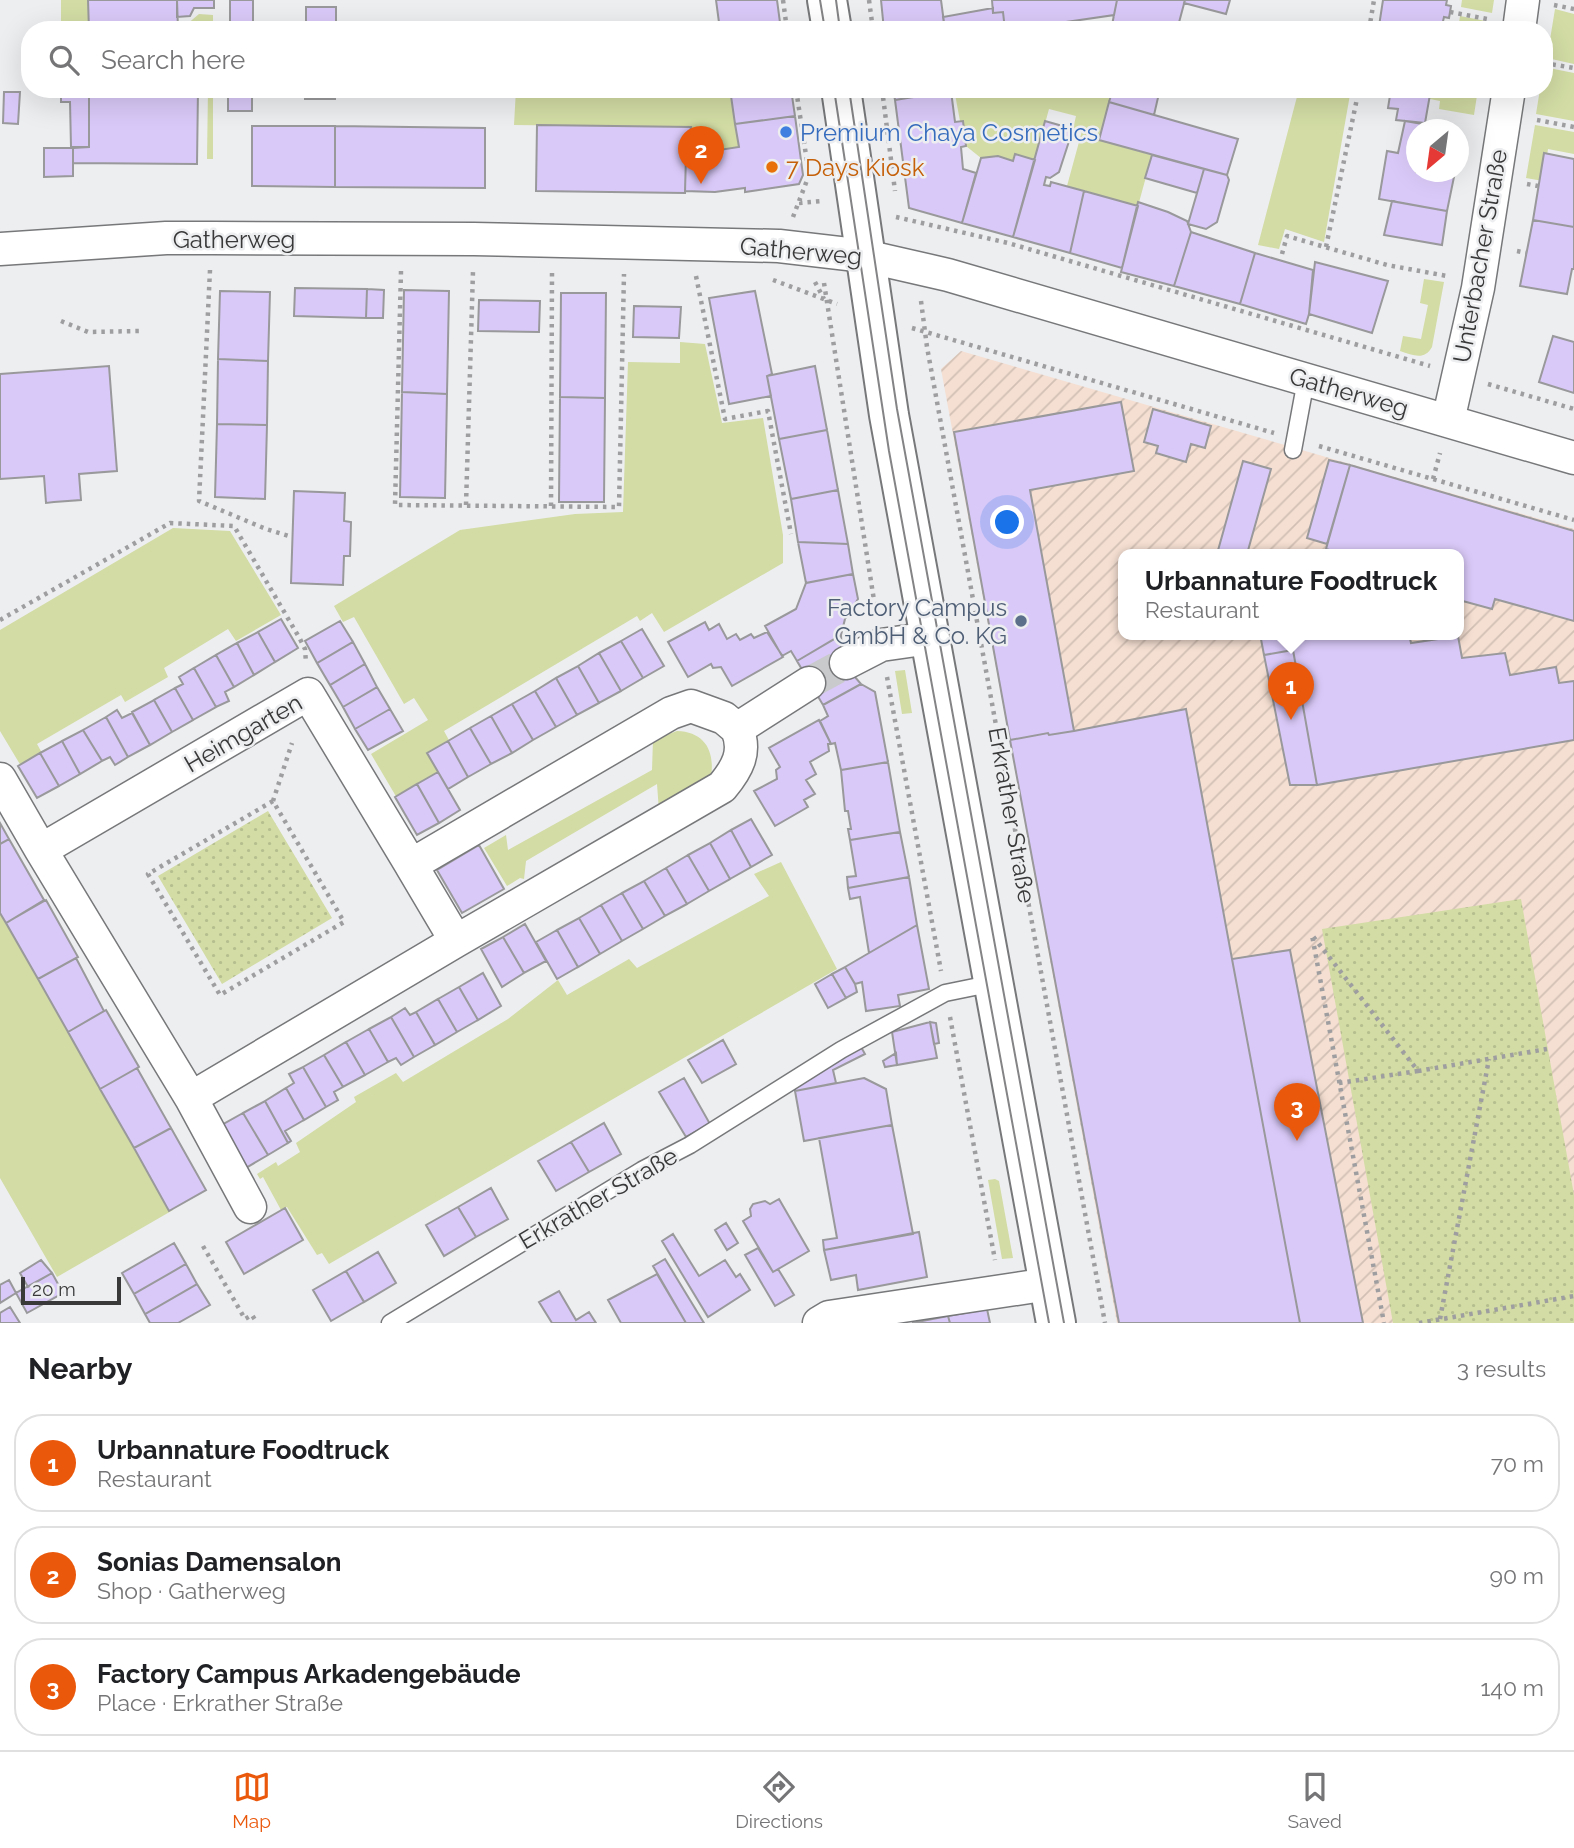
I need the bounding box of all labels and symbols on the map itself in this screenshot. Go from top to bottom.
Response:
place label: Premium Chaya Cosmetics [800,118,1098,147]
north arrow [1406,119,1469,182]
marker: Premium Chaya Cosmetics [778,124,794,140]
pin: 2 [678,126,724,184]
street label: Unterbacher Straße [1447,147,1513,365]
place label: 7 Days Kiosk [786,153,925,182]
marker: 7 Days Kiosk [764,159,780,175]
street label: Gatherweg [173,225,295,254]
street label: Gatherweg [739,231,863,271]
street label: Gatherweg [1286,361,1412,423]
your location [990,505,1024,539]
place label: Factory Campus GmbH & Co. KG [827,593,1007,650]
marker: Factory Campus GmbH & Co. KG [1013,613,1029,629]
pin: 1 [1268,662,1314,720]
street label: Heimgarten [179,688,307,778]
street label: Erkrather Straße [982,725,1042,905]
pin: 3 [1274,1083,1320,1141]
street label: Erkrather Straße [514,1141,682,1255]
scale bar [21,1274,121,1306]

